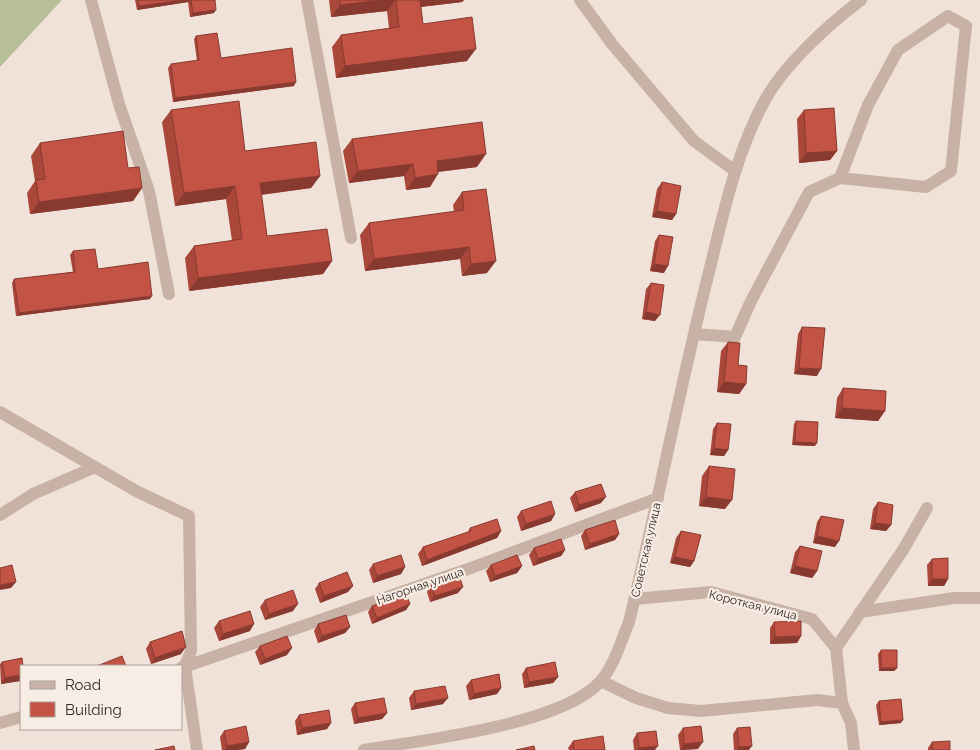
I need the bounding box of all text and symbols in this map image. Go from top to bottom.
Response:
street label: Советская улица [628,501,664,599]
street label: Нагорная улица [375,565,465,607]
street label: Короткая улица [707,587,799,623]
legend [20,665,182,730]
text: Road [65,676,101,694]
text: Building [65,701,122,719]

